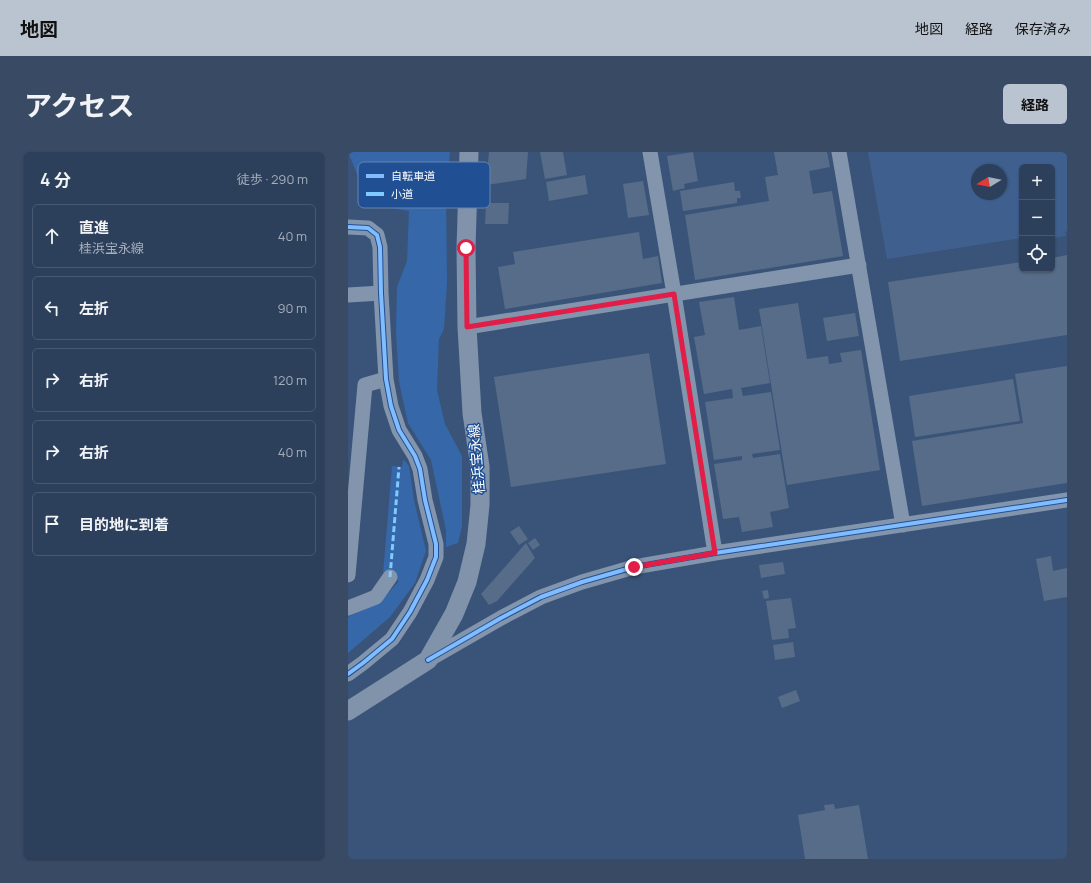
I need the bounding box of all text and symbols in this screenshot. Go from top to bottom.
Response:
text: 地図 [20,16,58,42]
text: 地図 [915,19,943,38]
text: 経路 [965,19,993,38]
text: 保存済み [1015,19,1071,38]
button: 経路 [1003,84,1067,124]
text: アクセス [24,86,135,124]
legend [358,162,490,208]
north arrow [971,164,1007,200]
map controls [1019,164,1055,272]
button: + [1019,164,1055,200]
text: 4 分 [40,168,71,191]
text: 自転車道 [391,168,435,183]
text: 徒歩 · 290 m [237,170,308,188]
text: 小道 [391,186,413,201]
button: − [1019,200,1055,236]
text: 直進 [79,217,109,238]
icon: ahead [41,225,63,247]
text: 40 m [278,227,307,245]
button: locate [1019,236,1055,272]
text: 桂浜宝永線 [79,239,144,257]
route start [457,239,475,257]
icon: left [41,297,63,319]
text: 左折 [79,298,109,319]
text: 90 m [277,299,307,317]
icon: right [41,369,63,391]
text: 右折 [79,370,109,391]
text: 120 m [273,371,307,389]
street label: 桂浜宝永線 [463,423,489,495]
icon: right [41,441,63,463]
text: 右折 [79,442,109,463]
text: 40 m [278,443,307,461]
icon: arrive [41,513,63,535]
text: 目的地に到着 [79,514,169,535]
route end [625,558,643,576]

